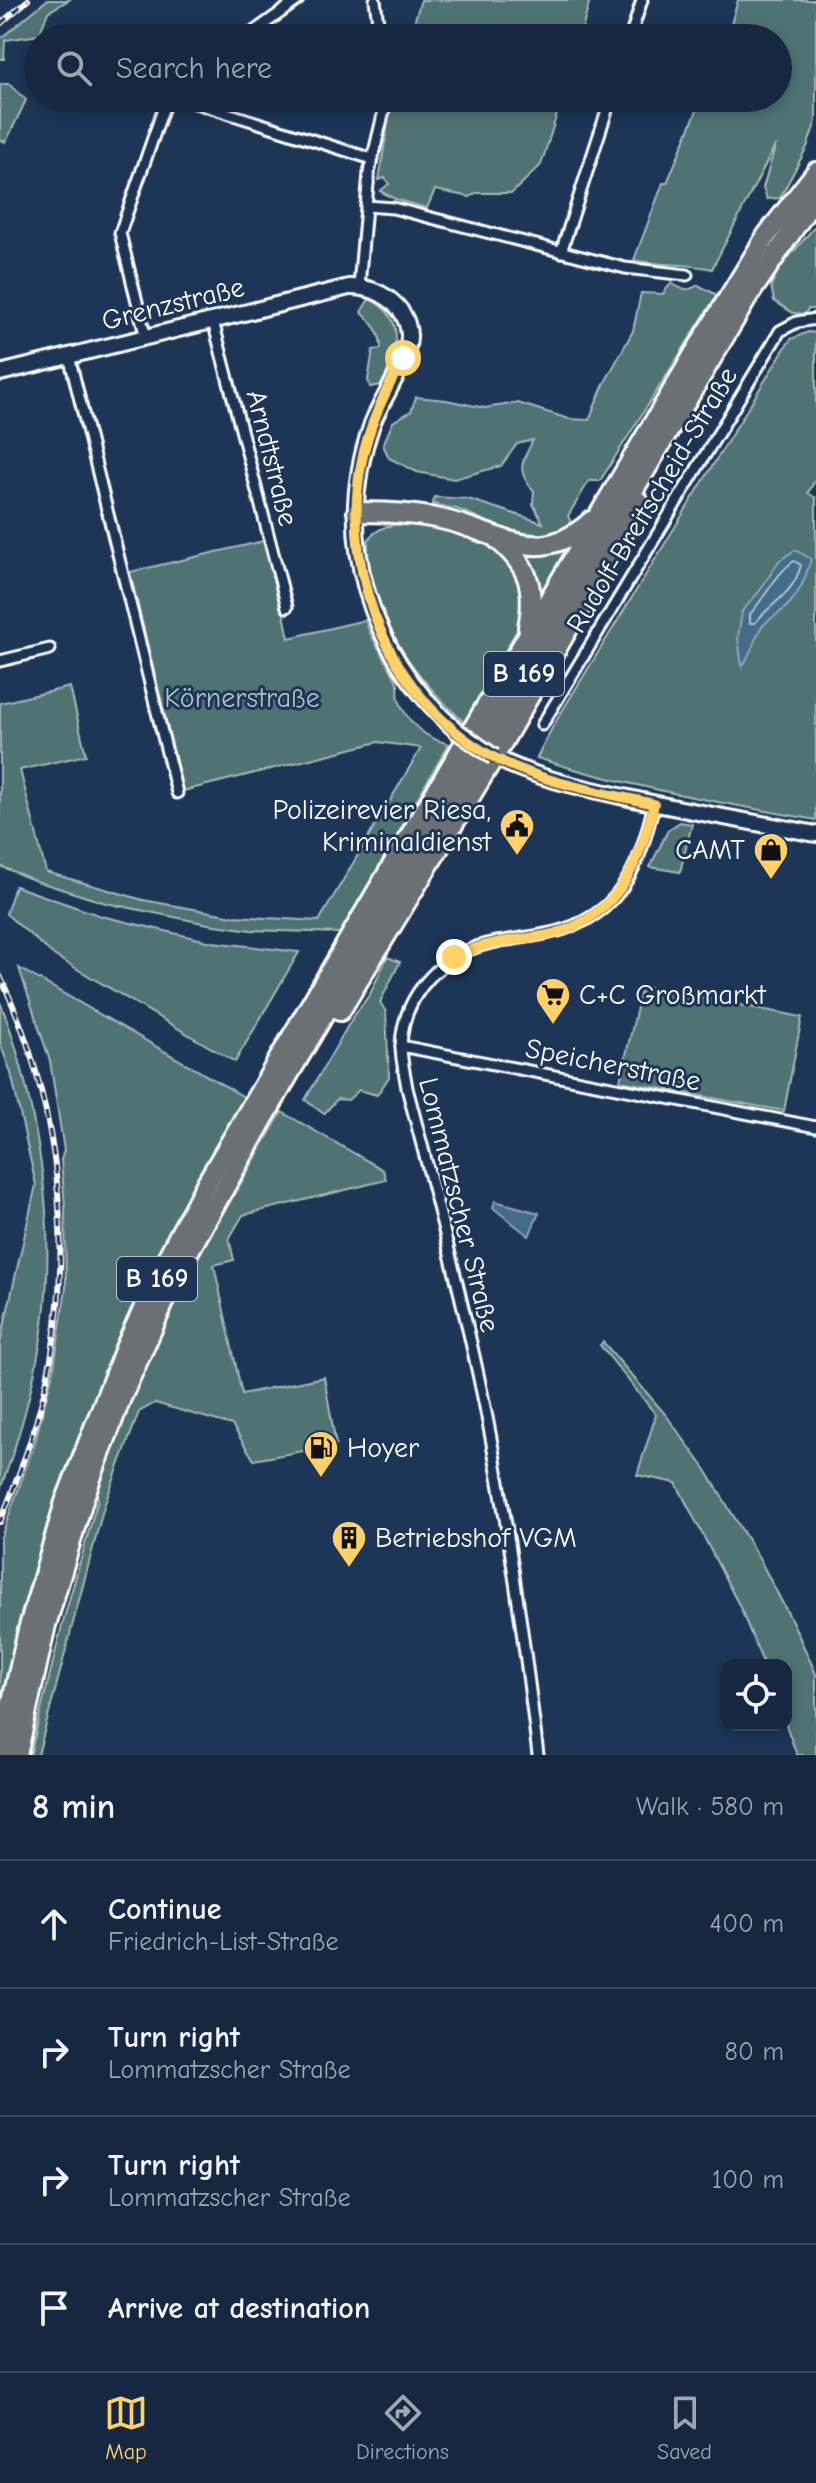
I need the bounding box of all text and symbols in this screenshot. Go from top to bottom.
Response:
search box [24,24,792,112]
icon: search [52,46,96,90]
text: Search here [116,51,272,86]
street label: Grenzstraße [98,271,248,337]
route start [385,340,421,376]
street label: Rudolf-Breitscheid-Straße [560,361,744,639]
street label: Arndtstraße [240,387,304,529]
road number: B 169 [484,652,564,696]
park label: Körnerstraße [164,682,320,714]
place label: Polizeirevier Riesa, Kriminaldienst [272,794,492,858]
public building icon: Polizeirevier Riesa, Kriminaldienst [498,807,536,857]
shop icon: CAMT [752,831,790,881]
place label: CAMT [675,834,745,866]
route end [436,939,472,975]
supermarket icon: C+C Großmarkt [534,976,572,1026]
place label: C+C Großmarkt [579,979,767,1011]
street label: Speicherstraße [523,1032,703,1098]
street label: Lommatzscher Straße [412,1074,506,1336]
road number: B 169 [117,1257,197,1301]
fuel station icon: Hoyer [302,1429,340,1479]
place label: Hoyer [347,1432,419,1464]
building icon: Betriebshof VGM [330,1519,368,1569]
place label: Betriebshof VGM [375,1522,577,1554]
map controls [720,1659,792,1731]
button: locate [720,1659,792,1731]
text: 8 min [32,1787,115,1827]
text: Walk · 580 m [636,1792,784,1822]
text: Continue [108,1892,222,1927]
icon: ahead [32,1902,76,1946]
text: 400 m [710,1909,784,1939]
text: Friedrich-List-Straße [108,1927,339,1957]
text: Turn right [108,2020,240,2055]
icon: right [32,2030,76,2074]
text: 80 m [725,2037,784,2067]
text: Lommatzscher Straße [108,2055,350,2085]
text: Turn right [108,2148,240,2183]
icon: right [32,2158,76,2202]
text: 100 m [712,2165,784,2195]
text: Lommatzscher Straße [108,2183,350,2213]
icon: arrive [32,2286,76,2330]
text: Arrive at destination [108,2291,370,2326]
tab: Map [104,2391,148,2465]
tab: Directions [356,2391,449,2465]
tab: Saved [657,2391,712,2465]

